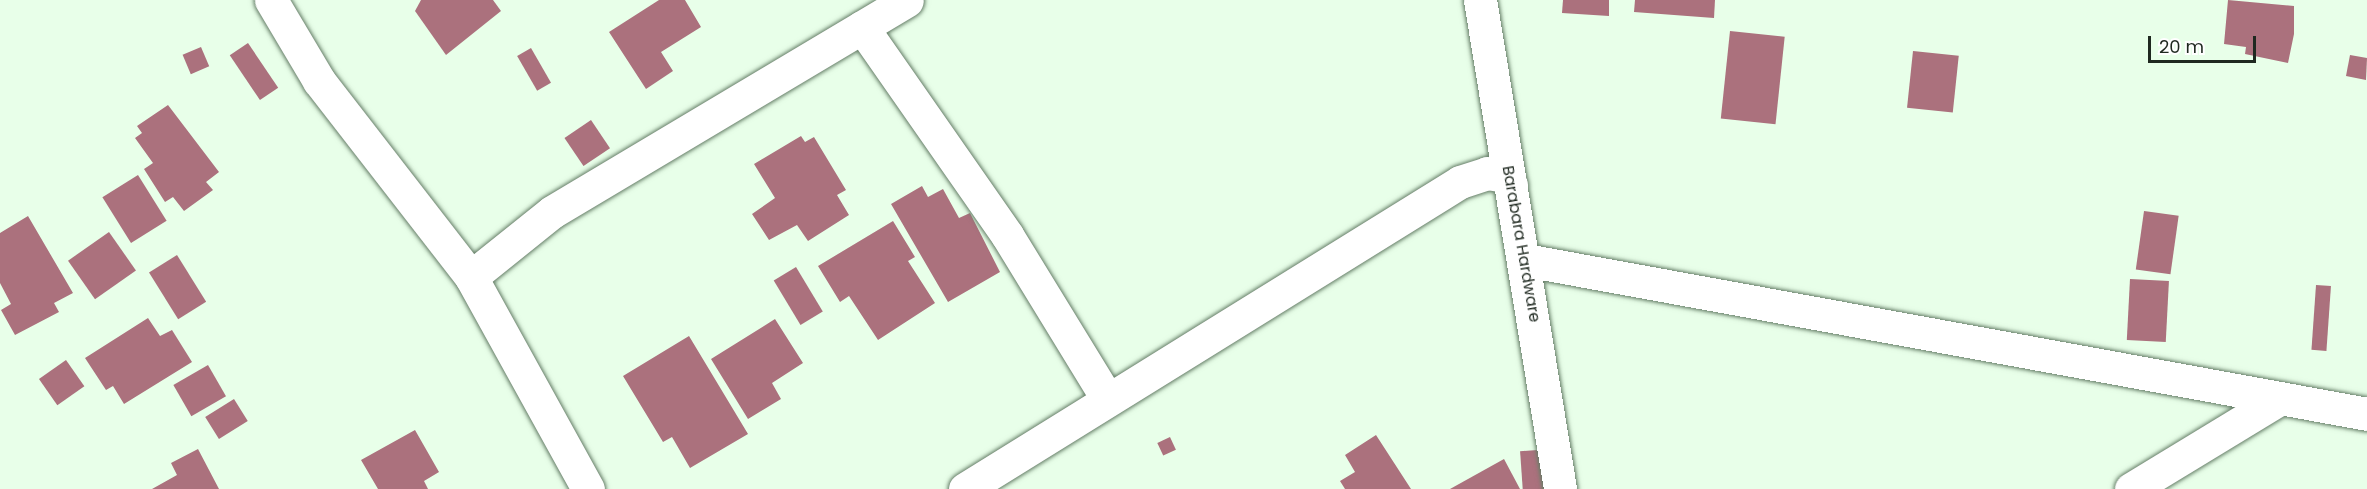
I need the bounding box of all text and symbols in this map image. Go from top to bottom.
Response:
scale bar [2151,24,2259,62]
text: 20 m [2159,34,2204,59]
street label: Barabara Hardware [1498,164,1544,324]

